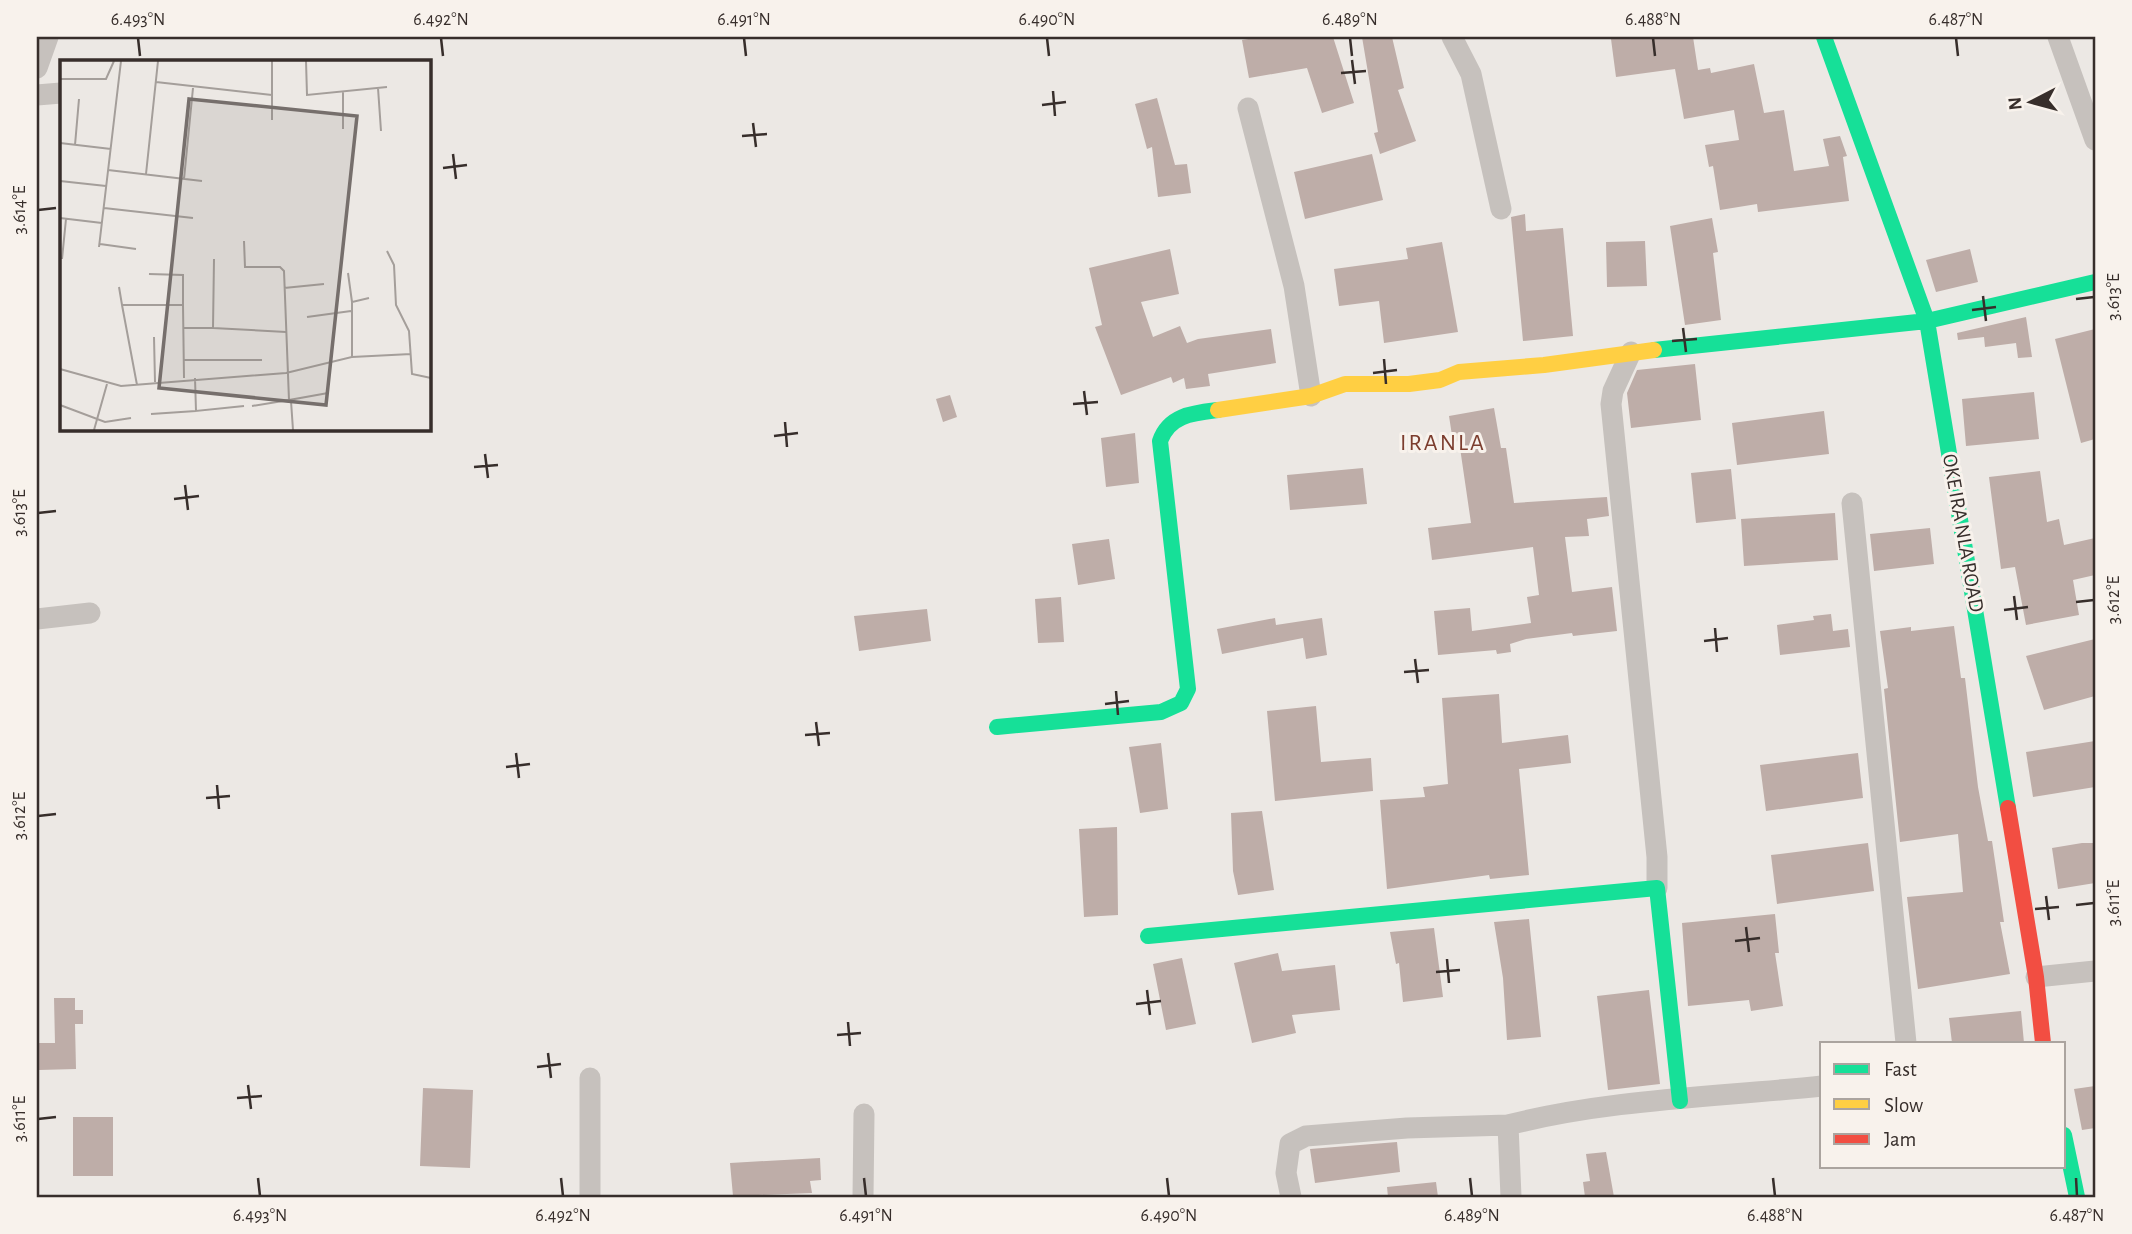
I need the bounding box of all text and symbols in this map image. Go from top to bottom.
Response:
text: 6.493°N [111,11,165,29]
text: 6.492°N [413,11,469,29]
text: 6.491°N [717,11,771,29]
text: 6.490°N [1019,11,1075,29]
text: 6.489°N [1322,11,1378,29]
text: 6.488°N [1625,11,1681,29]
text: 6.487°N [1929,11,1983,29]
inset map [60,60,430,430]
north arrow [1996,66,2066,136]
text: N [2005,96,2026,111]
text: 3.614°E [11,185,29,234]
text: 3.613°E [2105,273,2123,321]
district label: IRANLA [1400,431,1486,455]
street label: OKE IRA NLA ROAD [1939,452,1987,614]
text: 3.613°E [11,489,29,537]
text: 3.612°E [2105,576,2123,624]
text: 3.612°E [11,792,29,840]
text: 3.611°E [2105,880,2123,926]
legend [1820,1042,2066,1168]
text: Fast [1884,1059,1917,1080]
text: Slow [1884,1095,1923,1116]
text: 3.611°E [11,1096,29,1142]
text: Jam [1884,1129,1916,1150]
text: 6.493°N [233,1207,287,1225]
text: 6.492°N [535,1207,591,1225]
text: 6.491°N [839,1207,893,1225]
text: 6.490°N [1141,1207,1197,1225]
text: 6.489°N [1444,1207,1500,1225]
text: 6.488°N [1747,1207,1803,1225]
text: 6.487°N [2050,1207,2104,1225]

